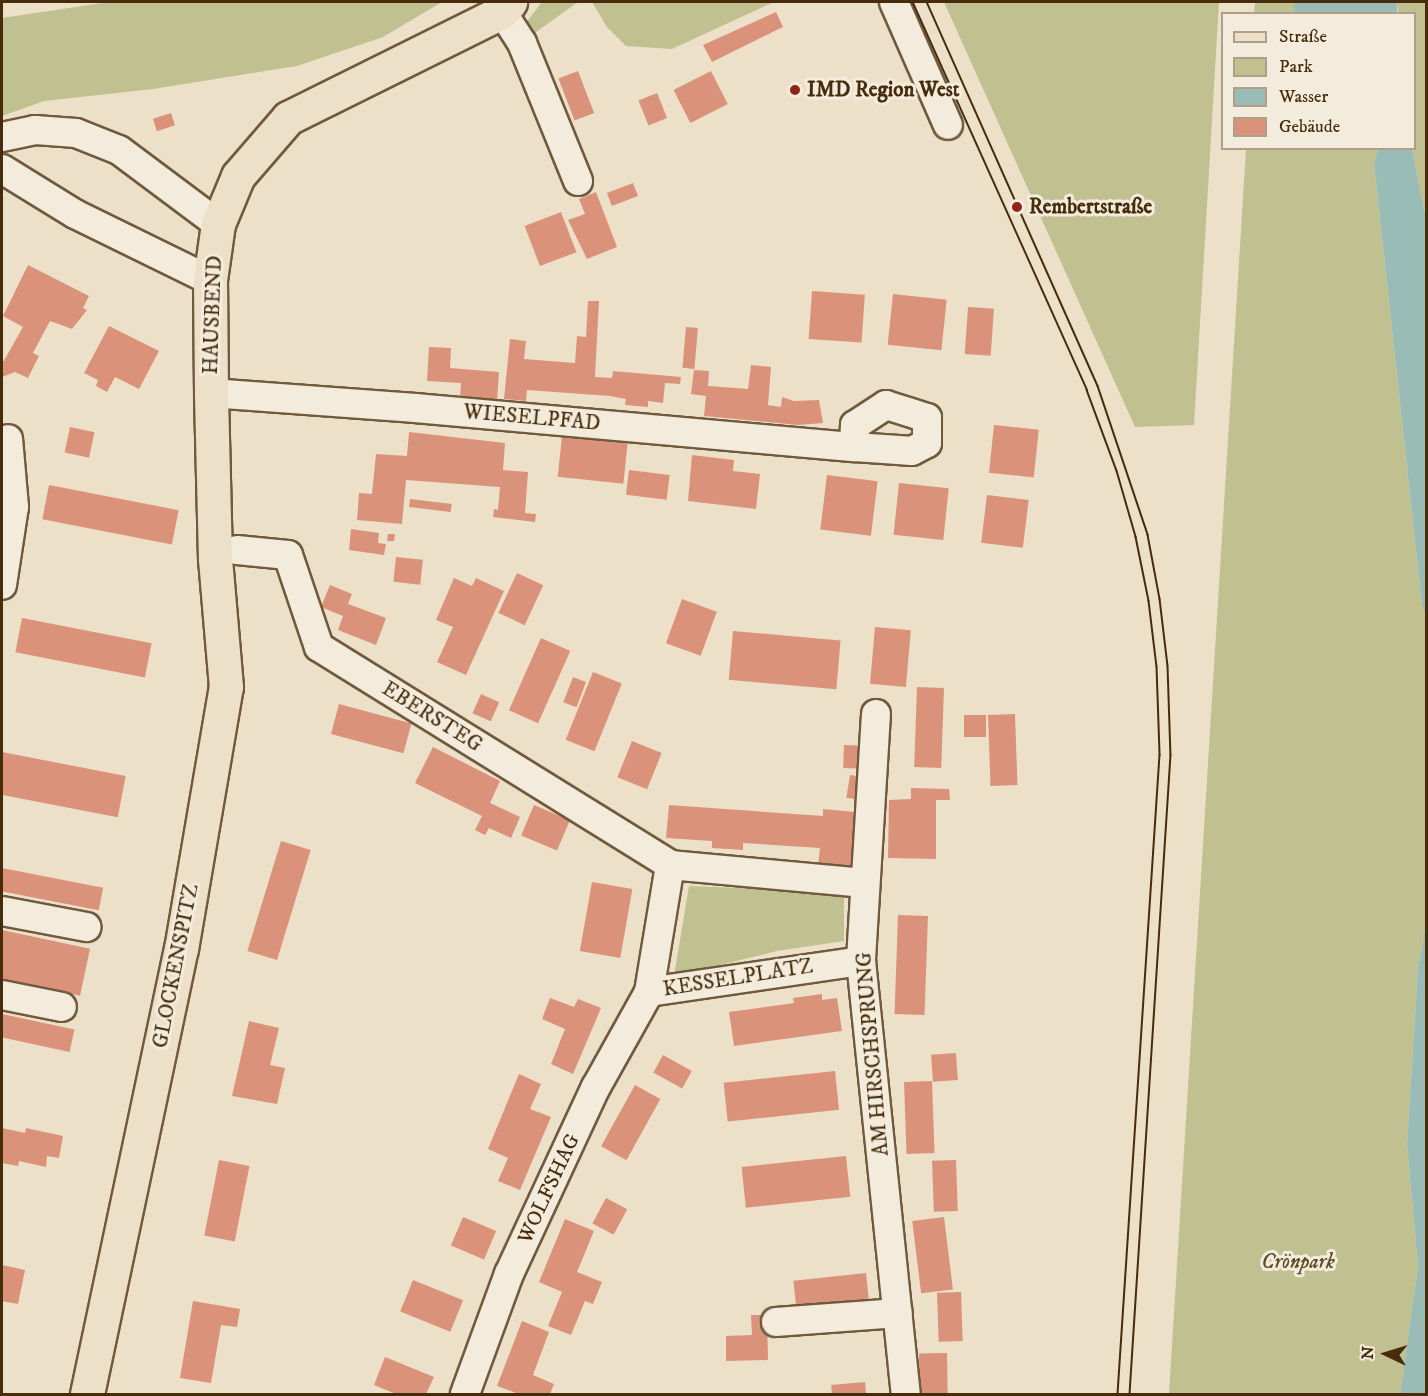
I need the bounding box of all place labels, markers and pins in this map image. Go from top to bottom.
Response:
place label: IMD Region West [807,77,960,103]
marker: IMD Region West [788,83,802,97]
place label: Rembertstraße [1029,194,1152,220]
marker: Rembertstraße [1010,200,1024,214]

